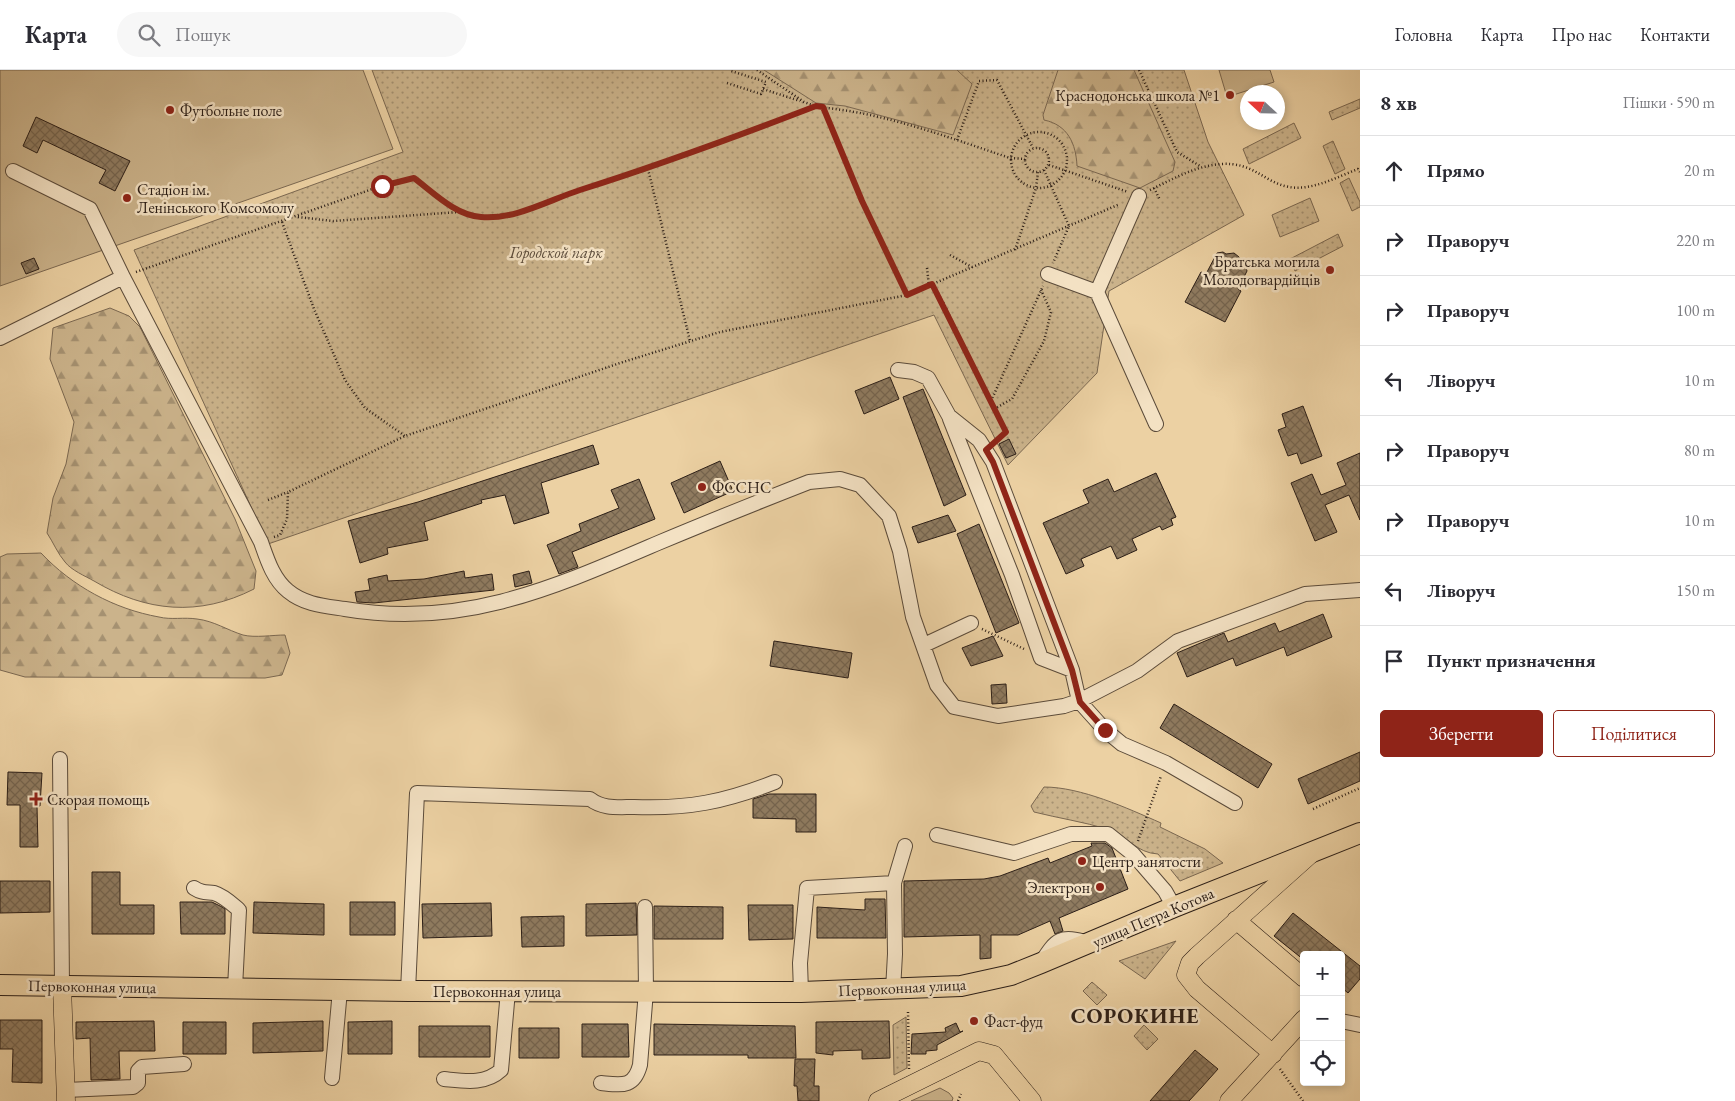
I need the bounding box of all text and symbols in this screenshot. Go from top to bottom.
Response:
search box [117,12,467,57]
text: Карта [25,19,87,50]
icon: search [135,21,163,49]
text: Пошук [175,22,231,47]
text: Головна [1395,23,1452,46]
text: Карта [1480,23,1523,46]
text: Про нас [1551,23,1612,46]
text: Контакти [1640,23,1710,46]
place label: Краснодонська школа №1 [1055,85,1220,106]
north arrow [1240,85,1285,130]
marker: Краснодонська школа №1 [1224,89,1236,101]
text: 8 хв [1380,89,1417,116]
text: Пішки · 590 m [1622,92,1715,113]
place label: Футбольне поле [180,100,282,121]
marker: Футбольне поле [164,104,176,116]
icon: ahead [1380,157,1408,185]
text: Прямо [1427,158,1485,183]
text: 20 m [1684,160,1715,181]
route start [371,175,394,198]
place label: Стадіон ім. Ленінського Комсомолу [137,179,295,218]
marker: Стадіон ім. Ленінського Комсомолу [121,192,133,204]
icon: right [1380,227,1408,255]
text: Праворуч [1427,228,1509,253]
text: 220 m [1676,230,1715,251]
park label: Городской парк [508,242,603,263]
place label: Братська могила Молодогвардійців [1203,251,1321,290]
marker: Братська могила Молодогвардійців [1324,264,1336,276]
icon: right [1380,297,1408,325]
text: Праворуч [1427,298,1509,323]
text: 100 m [1676,300,1715,321]
icon: left [1380,367,1408,395]
text: Ліворуч [1427,368,1495,393]
text: 10 m [1684,370,1715,391]
icon: right [1380,437,1408,465]
text: Праворуч [1427,438,1509,463]
text: 80 m [1684,440,1715,461]
place label: ФССНС [712,477,771,498]
marker: ФССНС [696,481,708,493]
icon: right [1380,507,1408,535]
text: Праворуч [1427,508,1509,533]
text: 10 m [1684,510,1715,531]
icon: left [1380,577,1408,605]
text: Ліворуч [1427,578,1495,603]
text: 150 m [1676,580,1715,601]
icon: arrive [1380,647,1408,675]
text: Пункт призначення [1427,648,1596,673]
button: Зберегти [1380,710,1543,757]
button: Поділитися [1553,710,1715,757]
route end [1094,719,1117,742]
place label: Скорая помощь [47,789,150,810]
marker: Скорая помощь [29,792,43,806]
place label: Центр занятости [1092,851,1202,872]
marker: Центр занятости [1076,855,1088,867]
place label: Электрон [1027,877,1090,898]
marker: Электрон [1094,881,1106,893]
street label: улица Петра Котова [1089,882,1218,953]
map controls [1300,951,1345,1086]
button: + [1300,951,1345,996]
street label: Первоконная улица [837,974,967,1001]
street label: Первоконная улица [28,975,157,998]
street label: Первоконная улица [433,981,562,1002]
button: − [1300,996,1345,1041]
district label: СОРОКИНЕ [1071,1002,1199,1029]
place label: Фаст-фуд [984,1011,1044,1032]
marker: Фаст-фуд [968,1015,980,1027]
button: locate [1300,1041,1345,1086]

